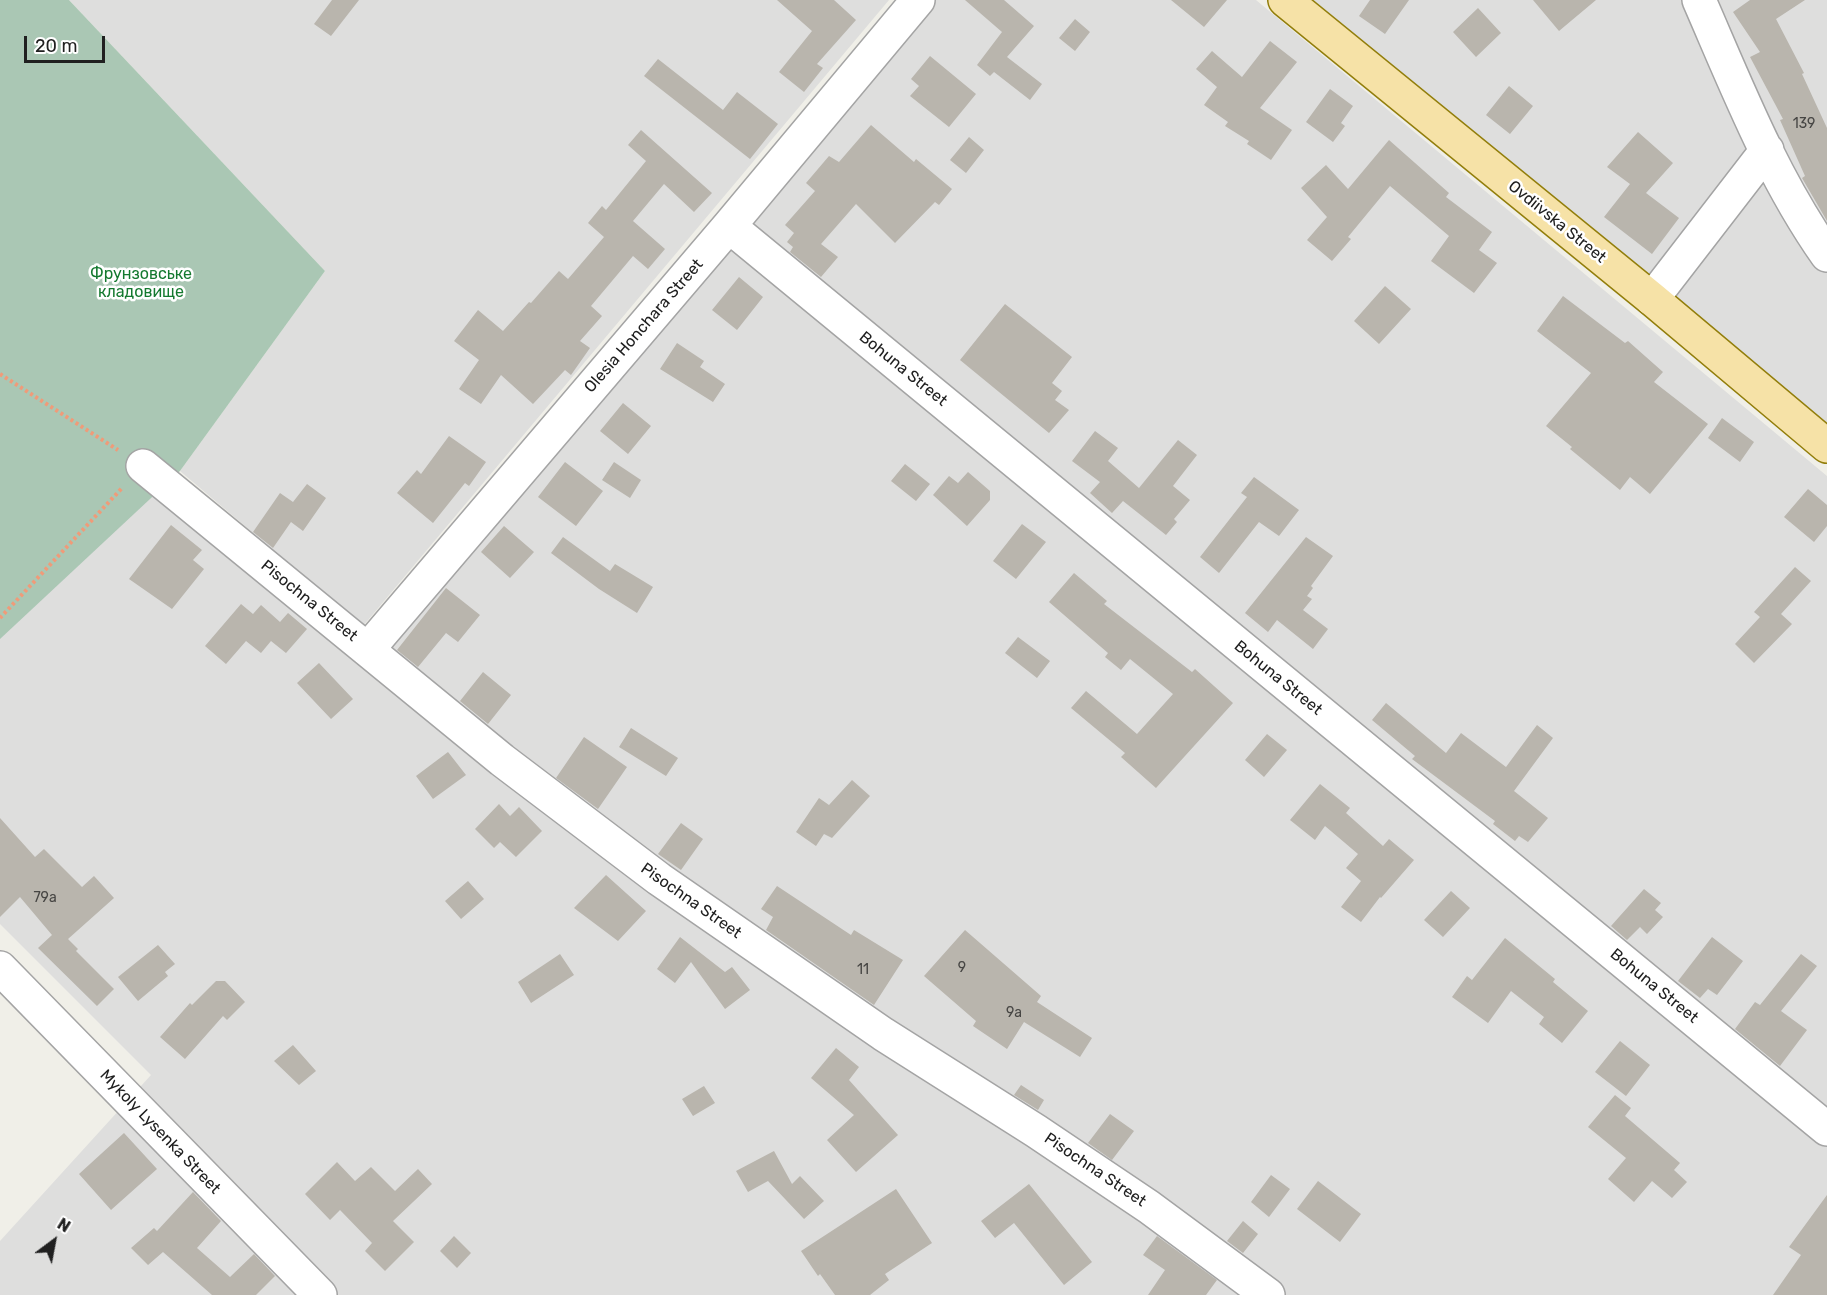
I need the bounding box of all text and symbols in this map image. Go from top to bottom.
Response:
scale bar [27,24,108,62]
text: 20 m [35,35,77,57]
house number: 139 [1793,116,1815,132]
street label: Ovdiivska Street [1504,177,1610,267]
street label: Olesia Honchara Street [581,255,707,397]
park label: Фрунзовське кладовище [90,264,192,302]
street label: Bohuna Street [855,328,951,410]
street label: Pisochna Street [257,556,361,646]
street label: Bohuna Street [1230,637,1326,719]
street label: Pisochna Street [637,859,745,943]
house number: 79а [33,890,57,906]
street label: Bohuna Street [1606,945,1702,1027]
house number: 9 [958,960,966,976]
house number: 11 [857,962,869,978]
house number: 9а [1006,1005,1022,1021]
street label: Mykoly Lysenka Street [96,1066,224,1198]
street label: Pisochna Street [1040,1129,1150,1211]
north arrow [24,1211,84,1271]
text: N [54,1214,74,1236]

